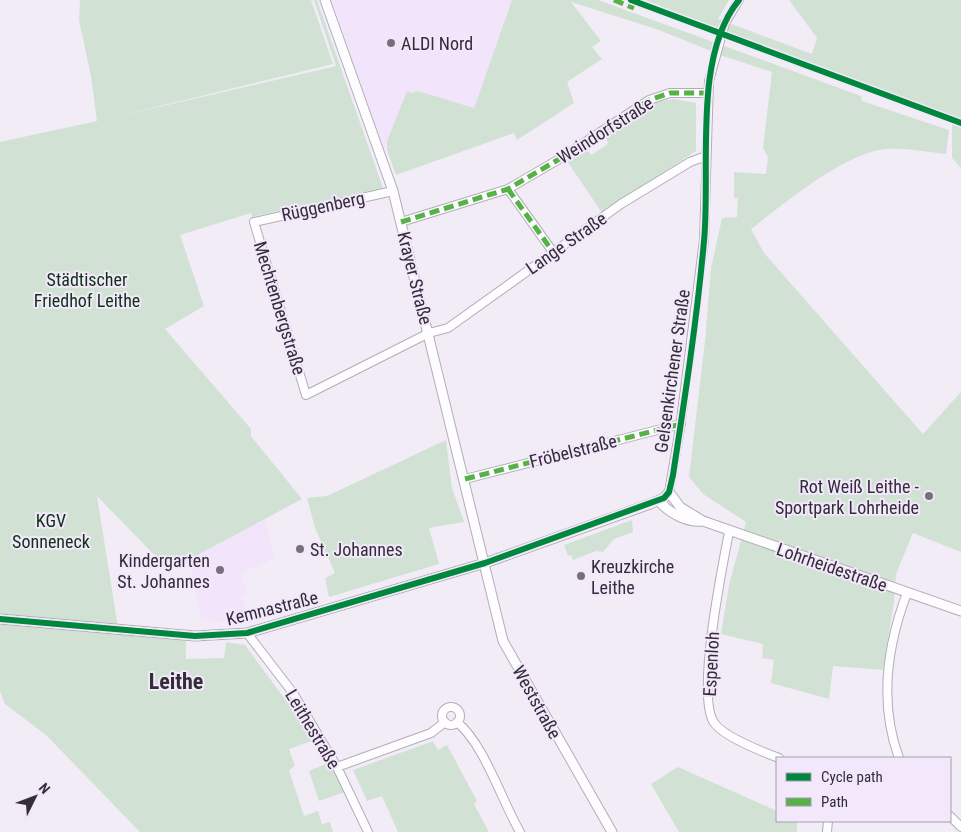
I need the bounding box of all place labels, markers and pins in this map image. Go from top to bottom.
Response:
place label: ALDI Nord [401,33,473,54]
marker: ALDI Nord [385,37,397,49]
place label: Rot Weiß Leithe - Sportpark Lohrheide [775,476,920,518]
marker: Rot Weiß Leithe - Sportpark Lohrheide [923,490,935,502]
place label: St. Johannes [310,539,403,560]
marker: St. Johannes [294,543,306,555]
place label: Kindergarten St. Johannes [117,550,210,592]
place label: Kreuzkirche Leithe [591,556,674,598]
marker: Kindergarten St. Johannes [214,564,226,576]
marker: Kreuzkirche Leithe [575,570,587,582]

